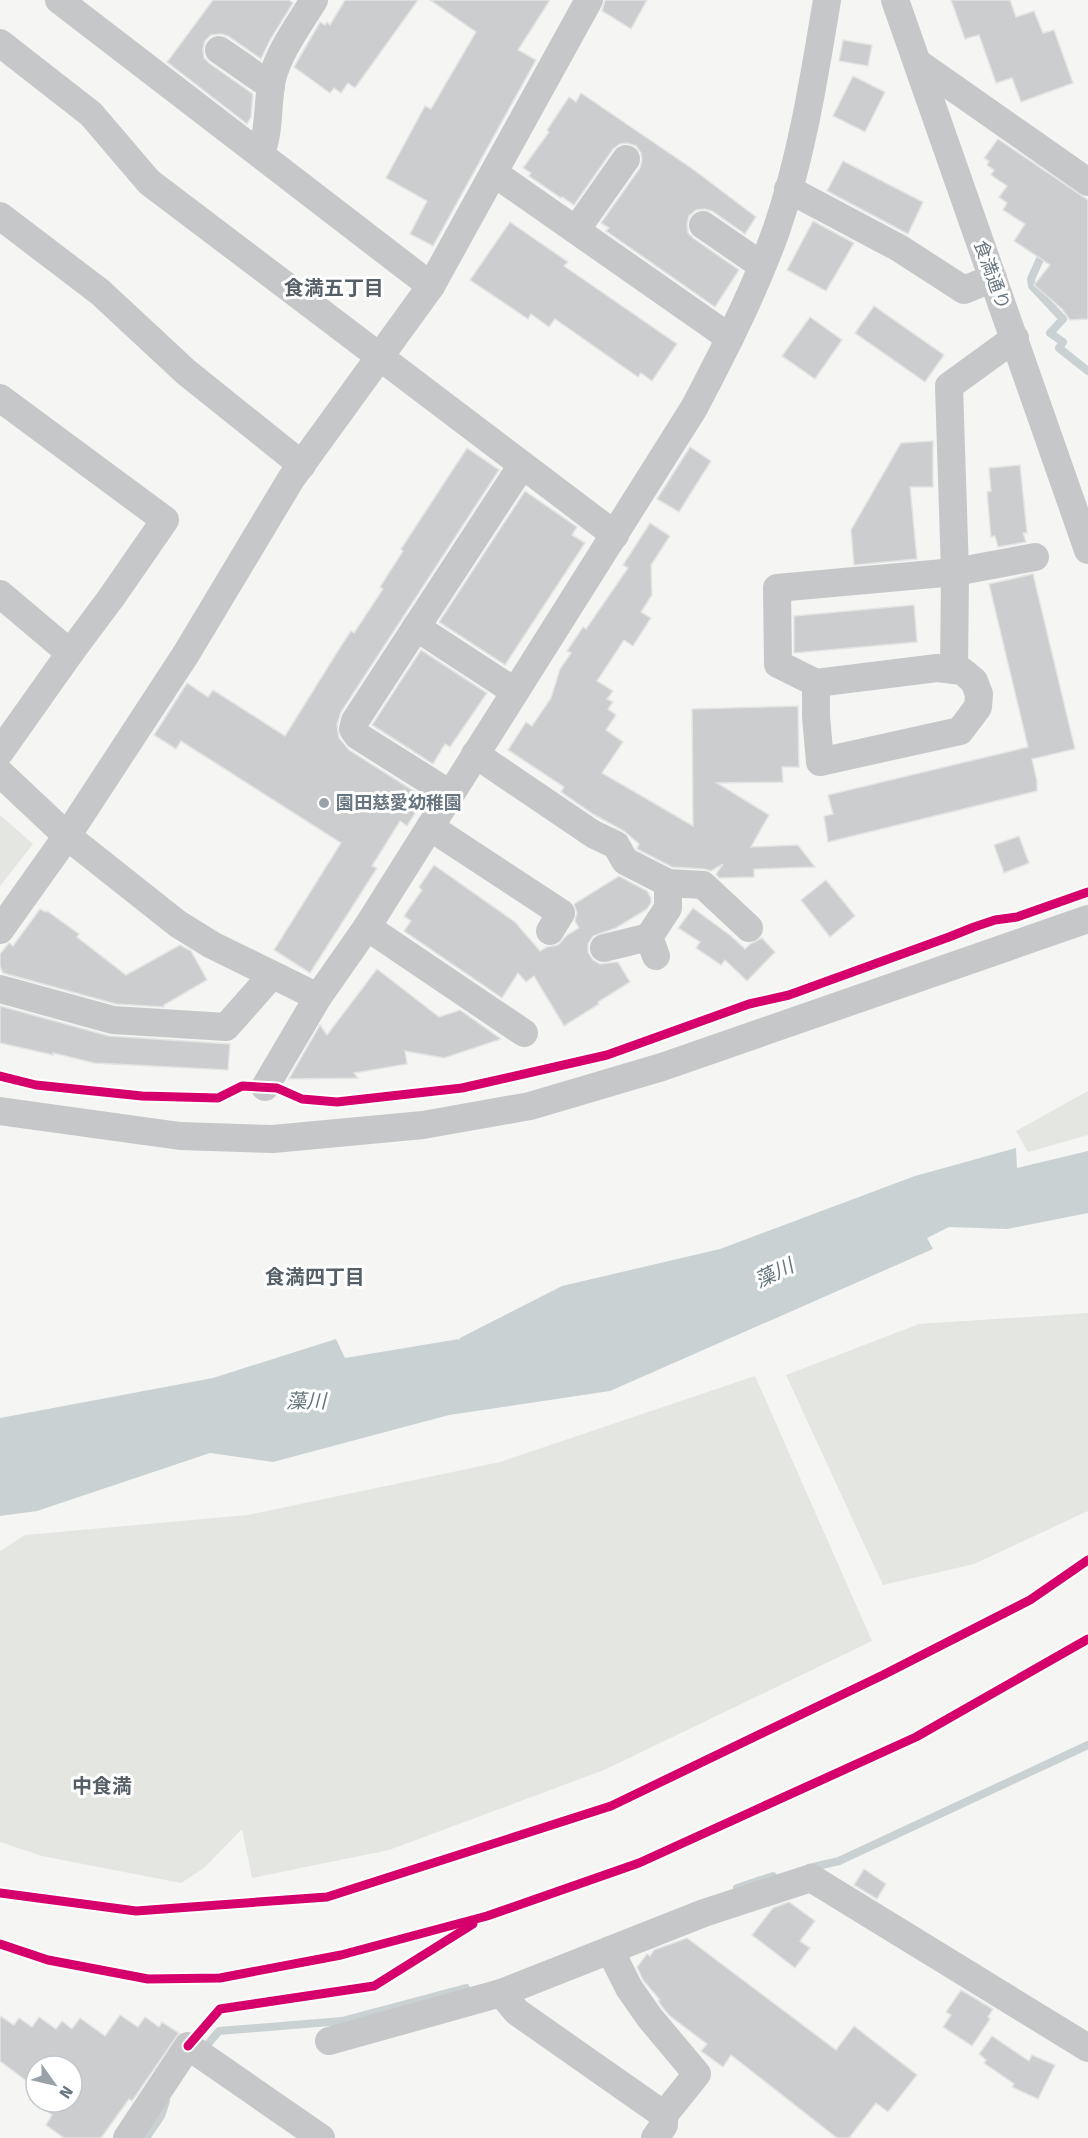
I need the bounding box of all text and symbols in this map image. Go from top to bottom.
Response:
street label: 食満通り [969,237,1015,313]
district label: 食満五丁目 [284,276,384,300]
place label: 園田慈愛幼稚園 [336,792,462,814]
marker: 園田慈愛幼稚園 [317,796,331,810]
water label: 藻川 [751,1253,799,1293]
district label: 食満四丁目 [265,1265,365,1289]
water label: 藻川 [286,1389,328,1413]
district label: 中食満 [72,1774,132,1798]
north arrow [24,2054,84,2114]
text: N [55,2082,77,2102]

